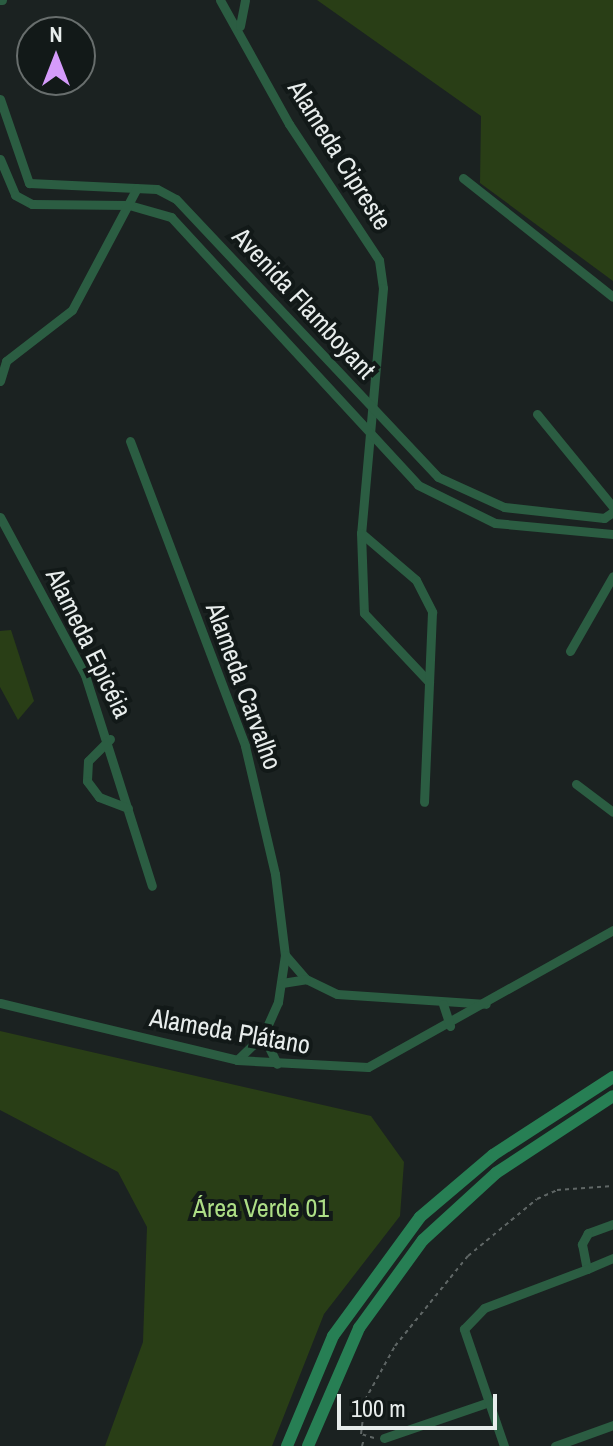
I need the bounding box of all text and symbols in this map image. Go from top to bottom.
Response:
north arrow [16,16,96,96]
text: N [49,19,63,49]
street label: Alameda Cipreste [282,74,398,236]
street label: Avenida Flamboyant [226,221,382,385]
street label: Alameda Epicéia [39,563,139,723]
street label: Alameda Carvalho [199,598,289,774]
street label: Alameda Plátano [147,1002,313,1060]
park label: Área Verde 01 [193,1192,329,1224]
scale bar [341,1378,501,1428]
text: 100 m [351,1392,406,1424]

